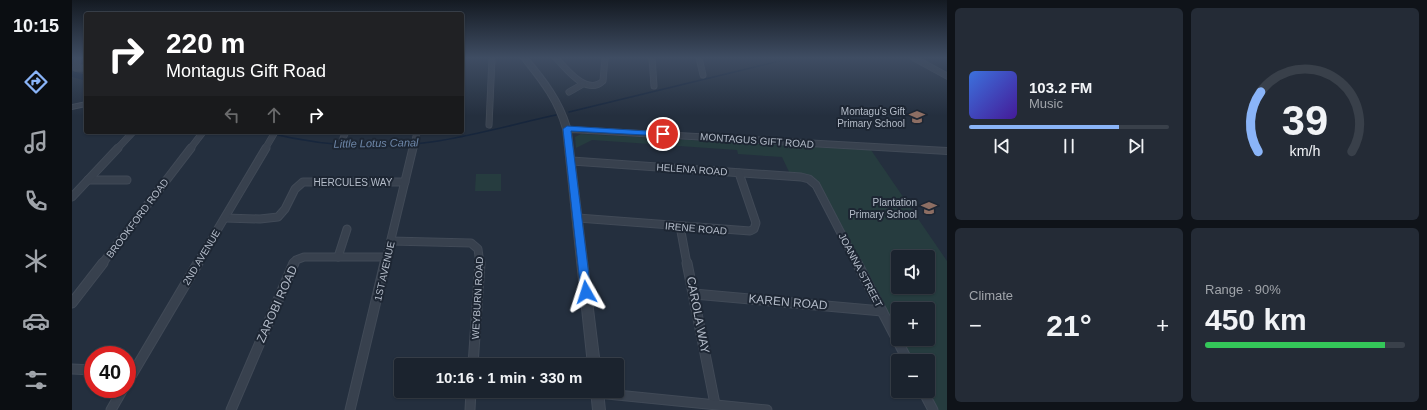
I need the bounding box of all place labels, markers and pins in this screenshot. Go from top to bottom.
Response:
place label: Montagu's Gift Primary School [837,106,905,129]
school or university icon: Montagu's Gift Primary School [908,108,926,126]
pin [646,117,680,151]
place label: Plantation Primary School [849,197,917,220]
school or university icon: Plantation Primary School [920,199,938,217]

